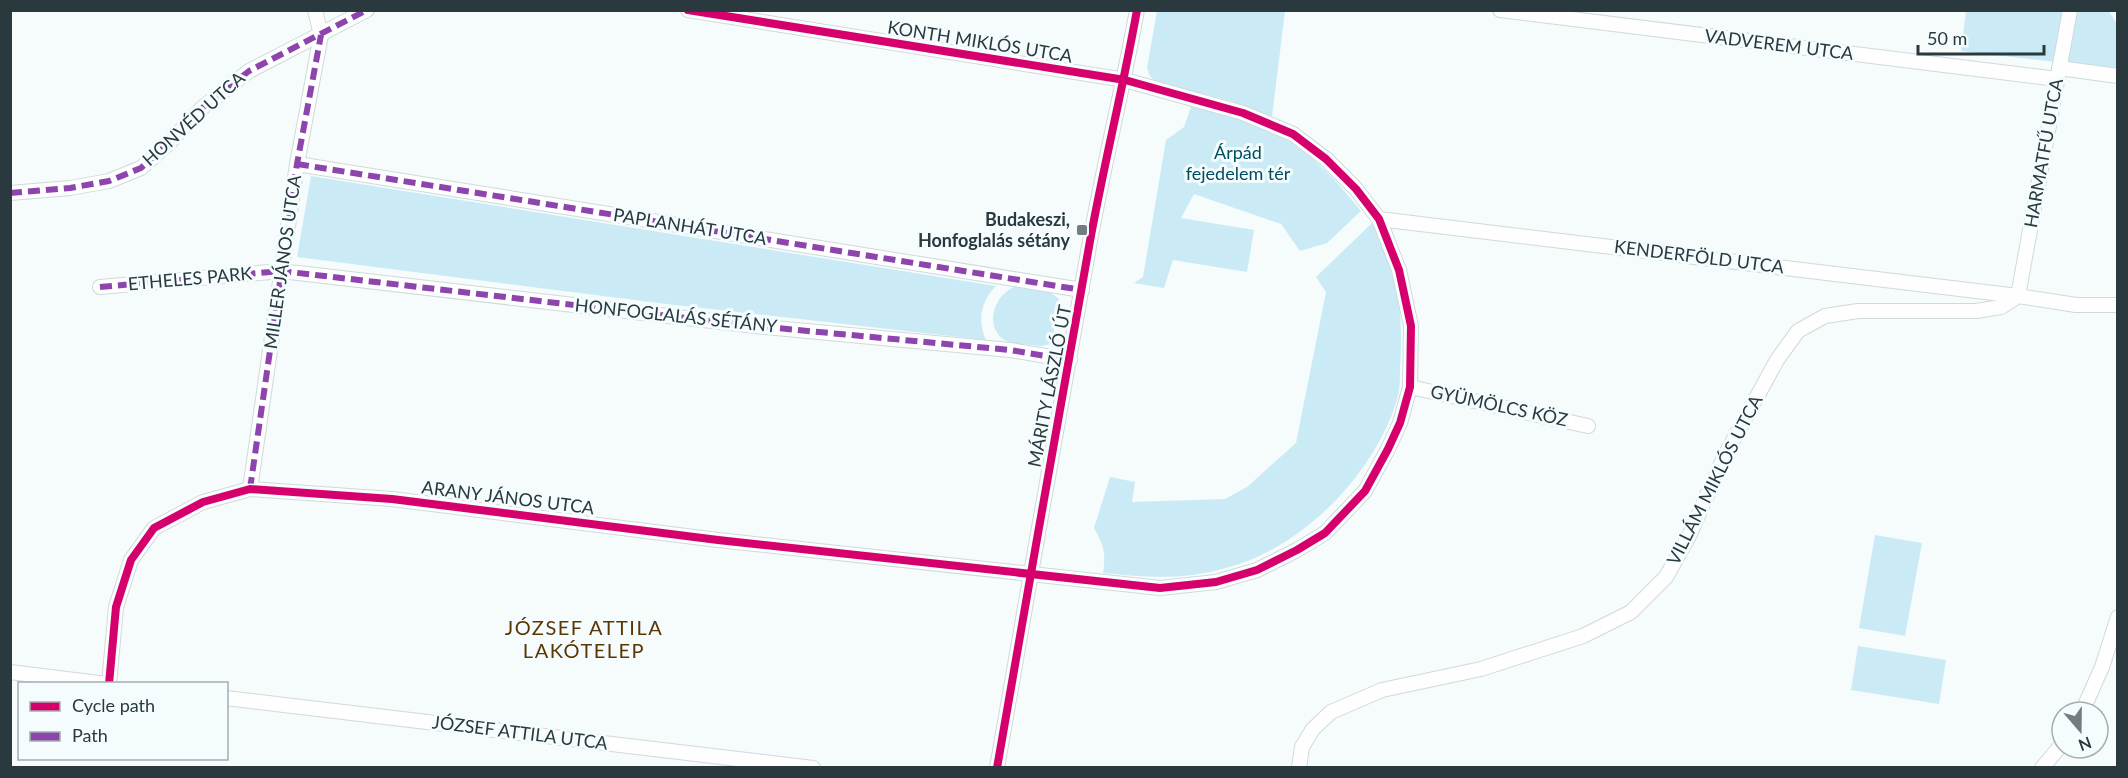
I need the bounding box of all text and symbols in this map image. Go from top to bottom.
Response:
street label: KONTH MIKLÓS UTCA [886,16,1075,67]
scale bar [1918,18,2044,56]
street label: VADVEREM UTCA [1703,24,1856,64]
text: 50 m [1927,27,1967,49]
street label: HONVÉD UTCA [138,66,250,170]
street label: HARMATFŰ UTCA [2019,76,2067,229]
park label: Árpád fejedelem tér [1186,141,1291,184]
street label: MILLER JÁNOS UTCA [259,173,305,350]
street label: PAPLANHÁT UTCA [612,203,769,249]
place label: Budakeszi, Honfoglalás sétány [918,208,1070,251]
marker: Budakeszi, Honfoglalás sétány [1075,223,1089,237]
street label: KENDERFÖLD UTCA [1613,235,1786,277]
street label: ETHELES PARK [127,262,253,294]
street label: HONFOGLALÁS SÉTÁNY [574,293,779,337]
street label: MÁRITY LÁSZLÓ ÚT [1023,303,1076,469]
street label: GYÜMÖLCS KÖZ [1429,380,1570,430]
street label: VILLÁM MIKLÓS UTCA [1662,390,1767,568]
street label: ARANY JÁNOS UTCA [421,476,596,519]
district label: JÓZSEF ATTILA LAKÓTELEP [505,615,663,662]
legend [18,682,228,760]
text: Cycle path [72,694,155,716]
north arrow [2050,700,2110,760]
street label: JÓZSEF ATTILA UTCA [431,710,610,754]
text: Path [72,724,108,746]
text: N [2076,734,2094,756]

